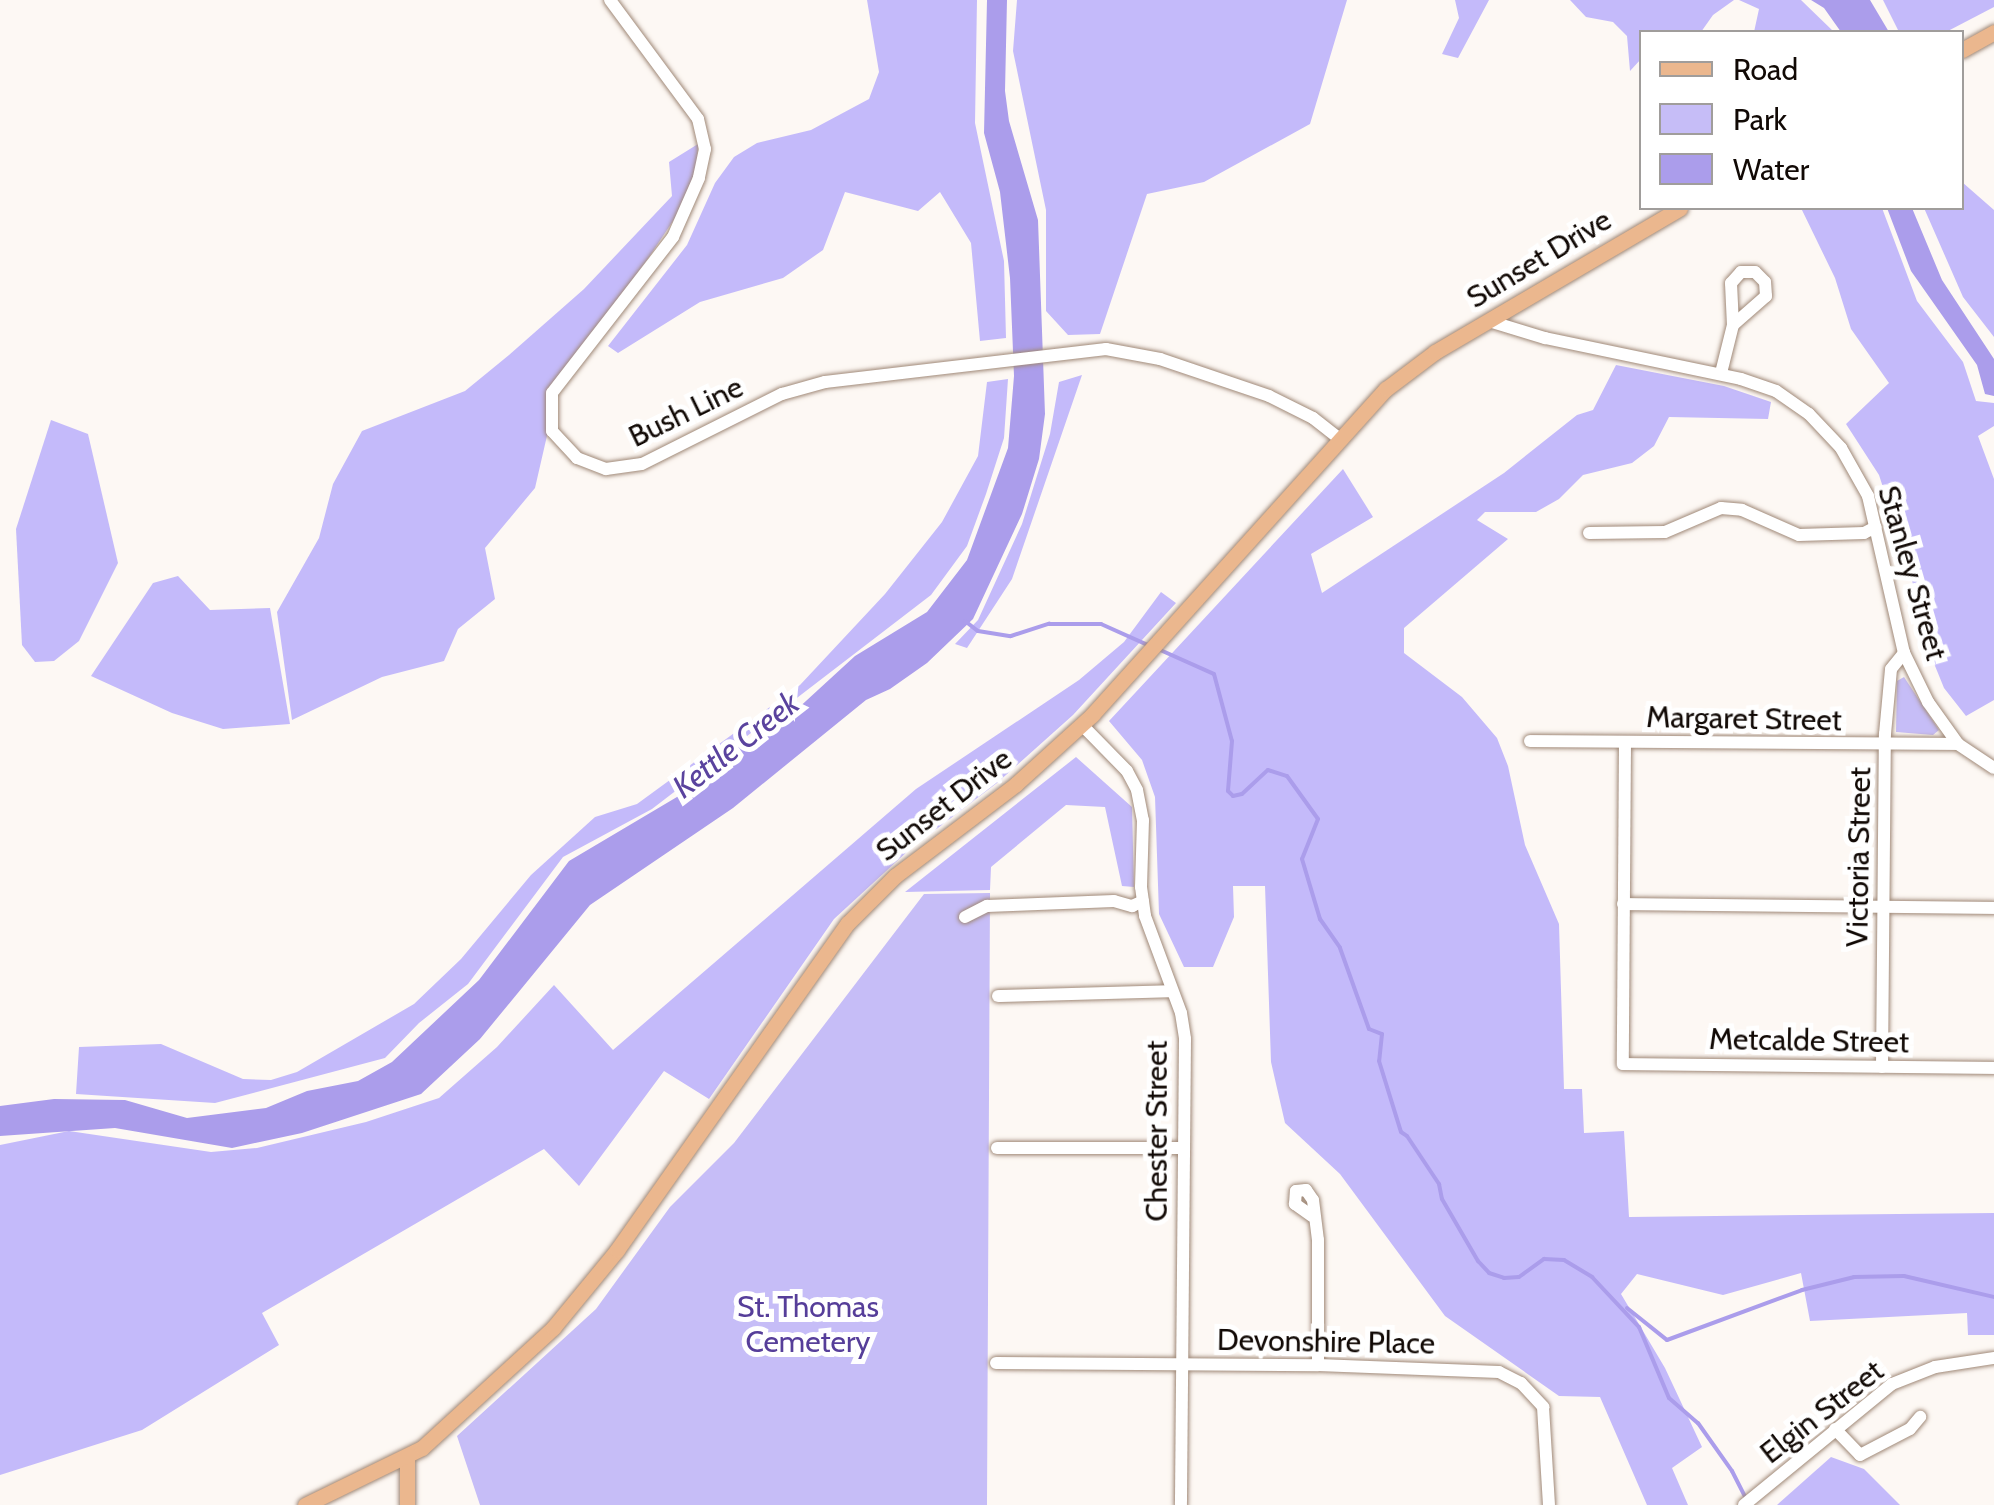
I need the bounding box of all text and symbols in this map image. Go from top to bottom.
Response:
legend [1639,30,1964,210]
text: Road [1733,51,1798,88]
text: Park [1733,101,1787,138]
text: Water [1733,151,1809,188]
street label: Sunset Drive [1460,202,1618,316]
street label: Bush Line [623,369,749,455]
street label: Stanley Street [1870,482,1954,664]
water label: Kettle Creek [665,684,807,806]
street label: Margaret Street [1646,699,1842,739]
street label: Sunset Drive [869,741,1019,869]
street label: Victoria Street [1839,767,1879,947]
street label: Metcalde Street [1709,1021,1909,1061]
street label: Chester Street [1139,1040,1175,1222]
park label: St. Thomas Cemetery [737,1289,879,1360]
street label: Devonshire Place [1217,1322,1435,1362]
street label: Elgin Street [1753,1353,1891,1471]

